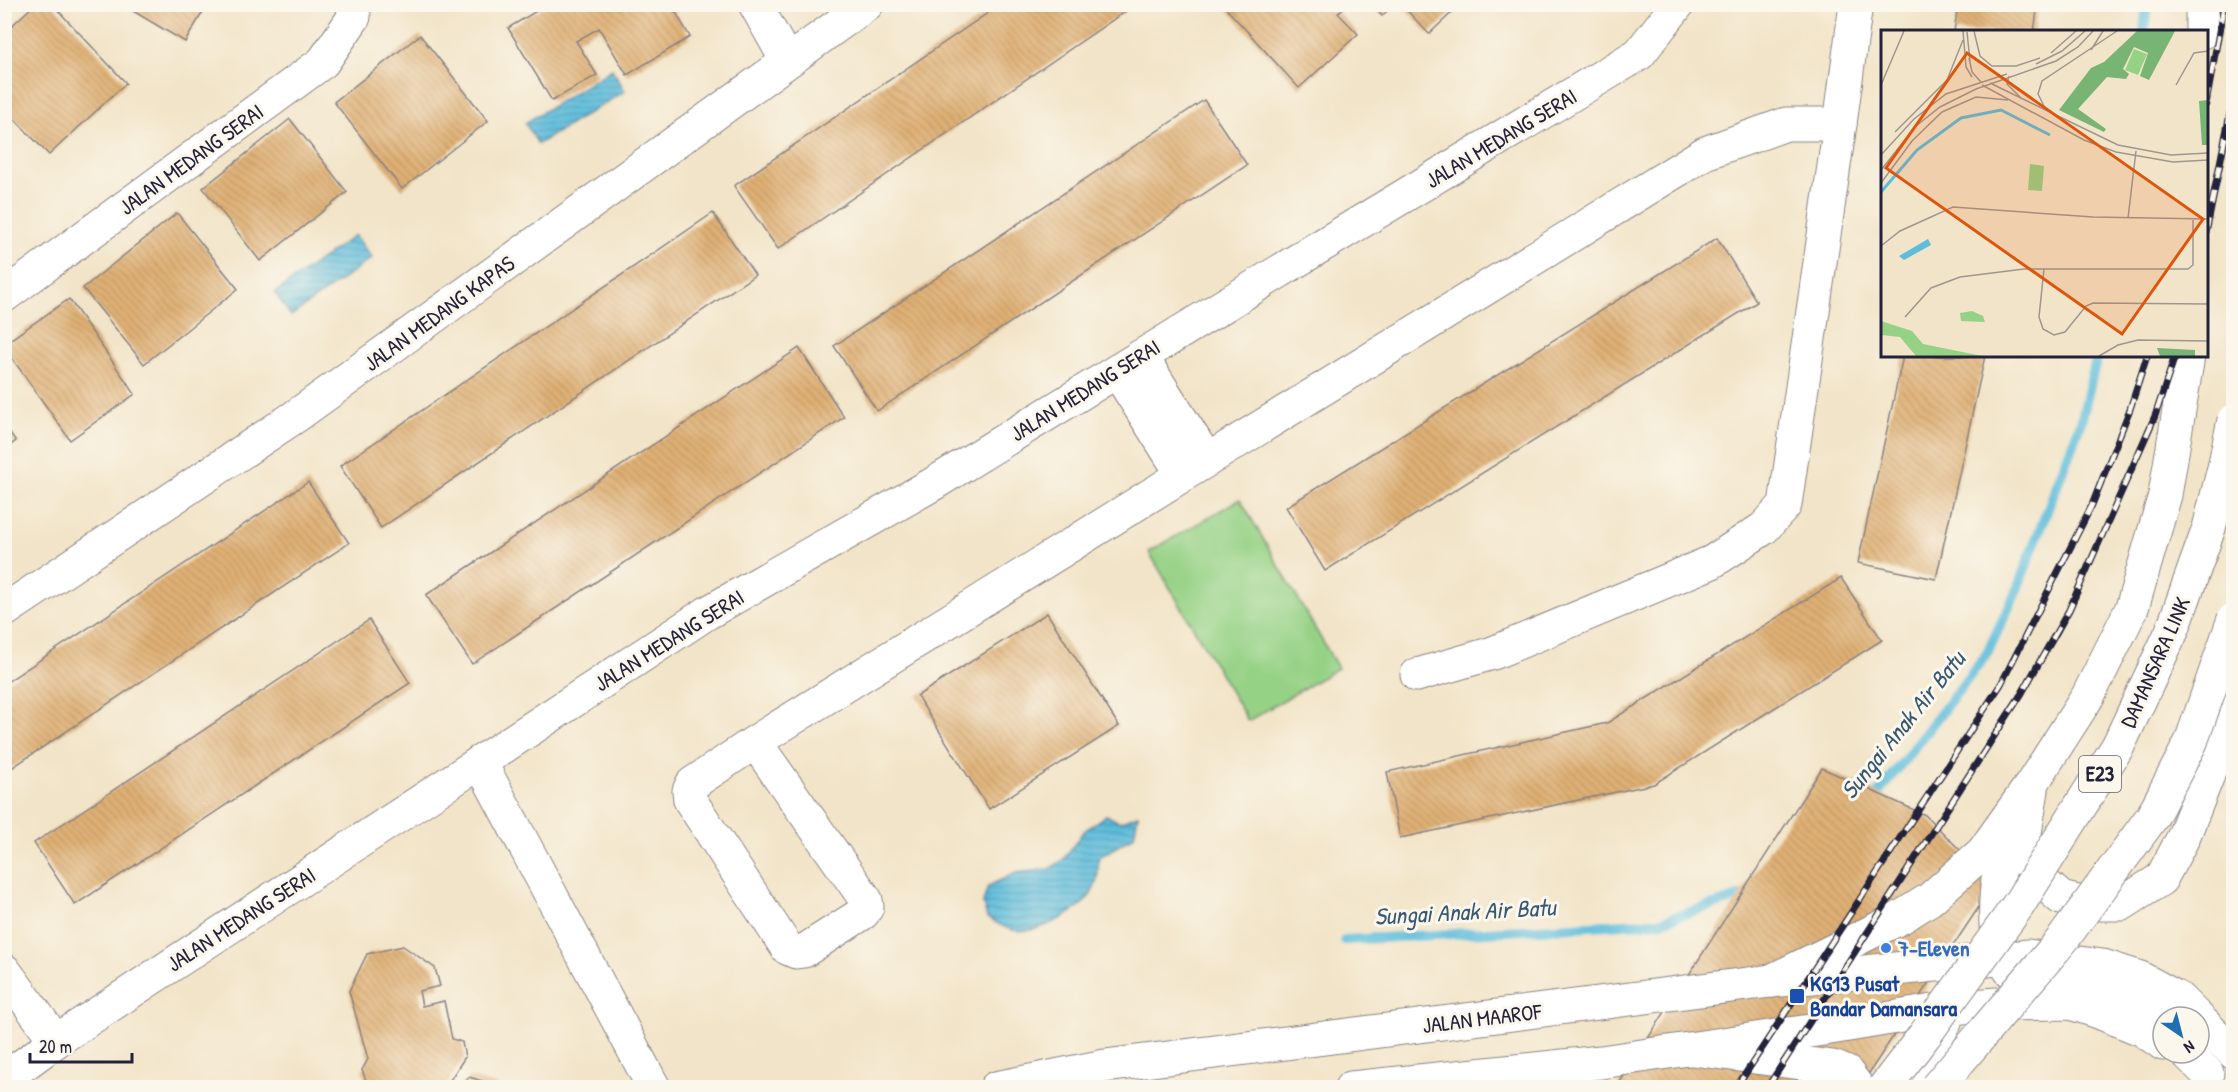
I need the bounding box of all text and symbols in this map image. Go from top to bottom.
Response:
inset map [1881,30,2208,357]
street label: JALAN MEDANG SERAI [1420,81,1582,195]
street label: JALAN MEDANG SERAI [113,96,269,222]
street label: JALAN MEDANG KAPAS [358,248,520,378]
street label: JALAN MEDANG SERAI [1004,332,1166,448]
street label: JALAN MEDANG SERAI [588,582,750,698]
street label: DAMANSARA LINK [2113,592,2197,732]
water label: Sungai Anak Air Batu [1833,642,1974,805]
road number: E23 [2079,756,2121,792]
street label: JALAN MEDANG SERAI [161,860,321,978]
water label: Sungai Anak Air Batu [1374,890,1559,933]
place label: 7-Eleven [1897,933,1970,963]
marker: 7-Eleven [1879,941,1893,955]
place label: KG13 Pusat Bandar Damansara [1810,968,1958,1023]
marker: KG13 Pusat Bandar Damansara [1788,987,1806,1005]
street label: JALAN MAAROF [1421,996,1544,1040]
north arrow [2151,1005,2211,1065]
scale bar [30,1026,132,1064]
text: 20 m [39,1034,72,1059]
text: N [2179,1036,2199,1059]

